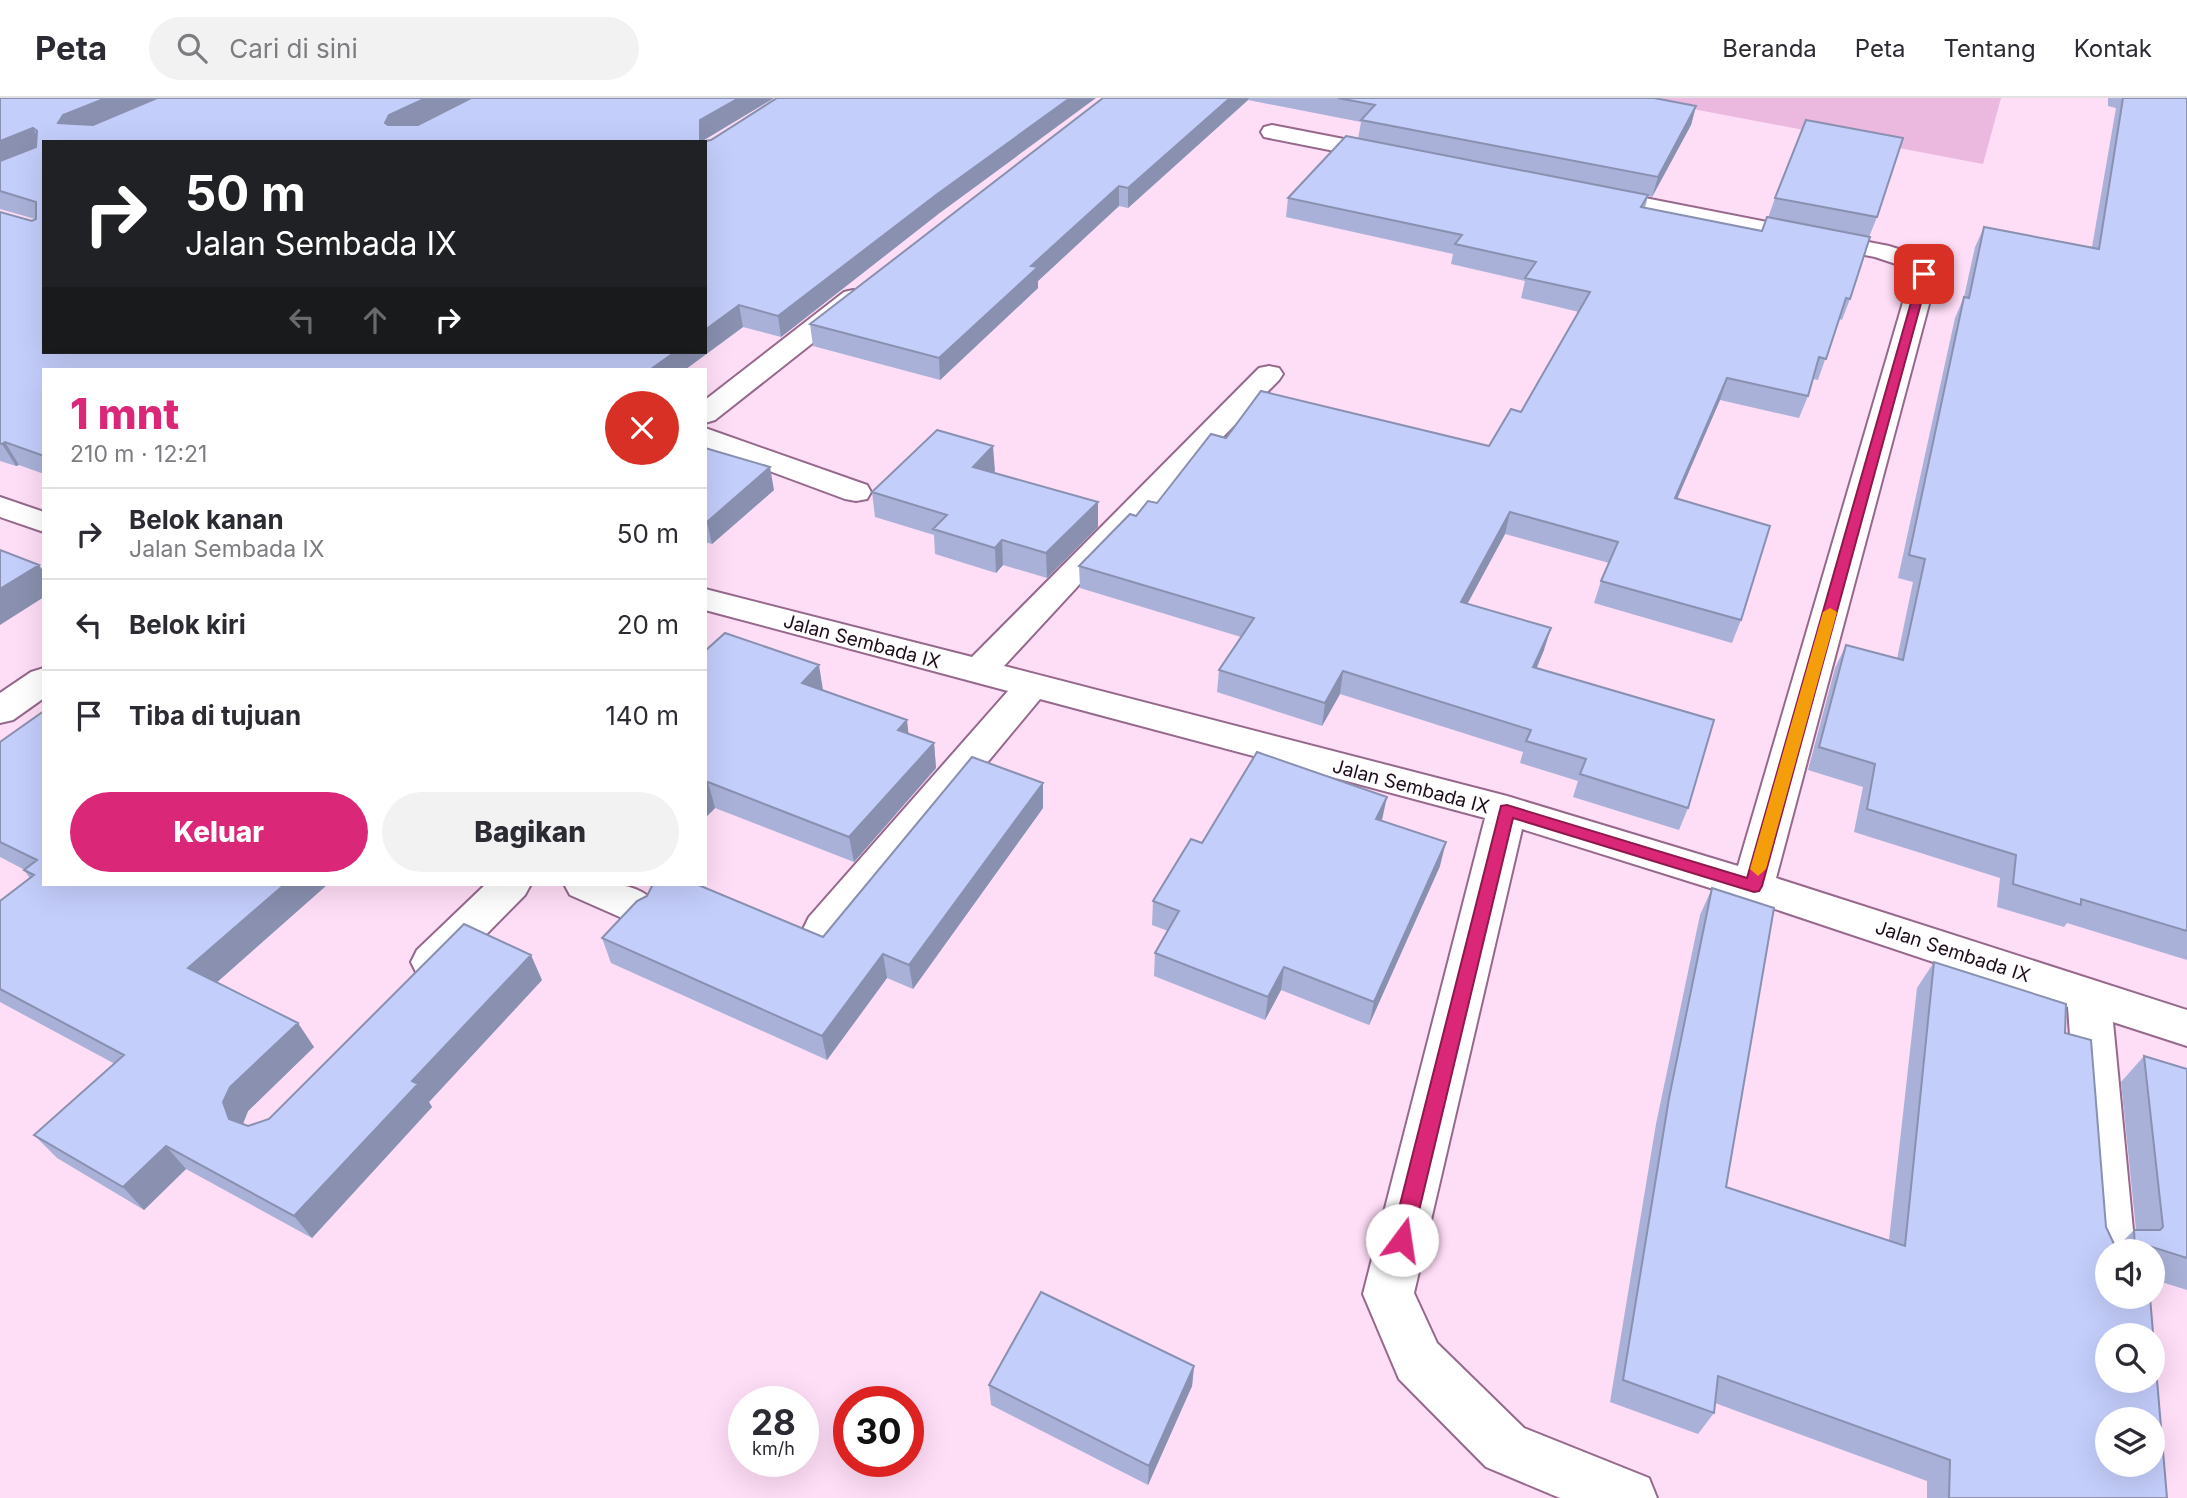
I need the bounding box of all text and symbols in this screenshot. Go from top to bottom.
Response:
search box [149,17,639,80]
text: Peta [35,28,107,68]
icon: search [173,29,211,67]
text: Cari di sini [229,33,358,64]
text: Beranda [1722,34,1817,63]
text: Peta [1855,34,1905,63]
text: Tentang [1943,34,2036,63]
text: Kontak [2074,34,2152,63]
text: 50 m [185,164,306,223]
icon: right [70,168,161,259]
text: Jalan Sembada IX [185,224,457,263]
pin [1894,244,1954,304]
icon: arrive [1905,255,1943,293]
icon: left [283,301,321,339]
icon: ahead [356,301,394,339]
icon: right [429,301,467,339]
text: 1 mnt [70,388,179,439]
button: close [605,391,679,465]
text: 210 m · 12:21 [70,440,207,468]
text: Belok kanan [129,504,284,535]
icon: right [70,515,108,553]
text: 50 m [617,518,679,549]
text: Jalan Sembada IX [129,535,324,563]
icon: left [70,606,108,644]
text: Belok kiri [129,609,246,640]
text: 20 m [617,609,679,640]
street label: Jalan Sembada IX [781,609,943,673]
icon: arrive [70,697,108,735]
text: Tiba di tujuan [129,700,301,731]
text: 140 m [605,700,679,731]
street label: Jalan Sembada IX [1330,754,1492,818]
button: Keluar [70,792,368,872]
button: Bagikan [382,792,679,872]
street label: Jalan Sembada IX [1873,916,2033,987]
position arrow [1365,1203,1439,1277]
map controls [2095,1239,2165,1477]
button: sound [2095,1239,2165,1309]
button: search [2095,1323,2165,1393]
speed limit sign: 30 [833,1386,924,1477]
text: 28 [751,1401,796,1443]
button: layers [2095,1407,2165,1477]
text: km/h [752,1438,795,1459]

